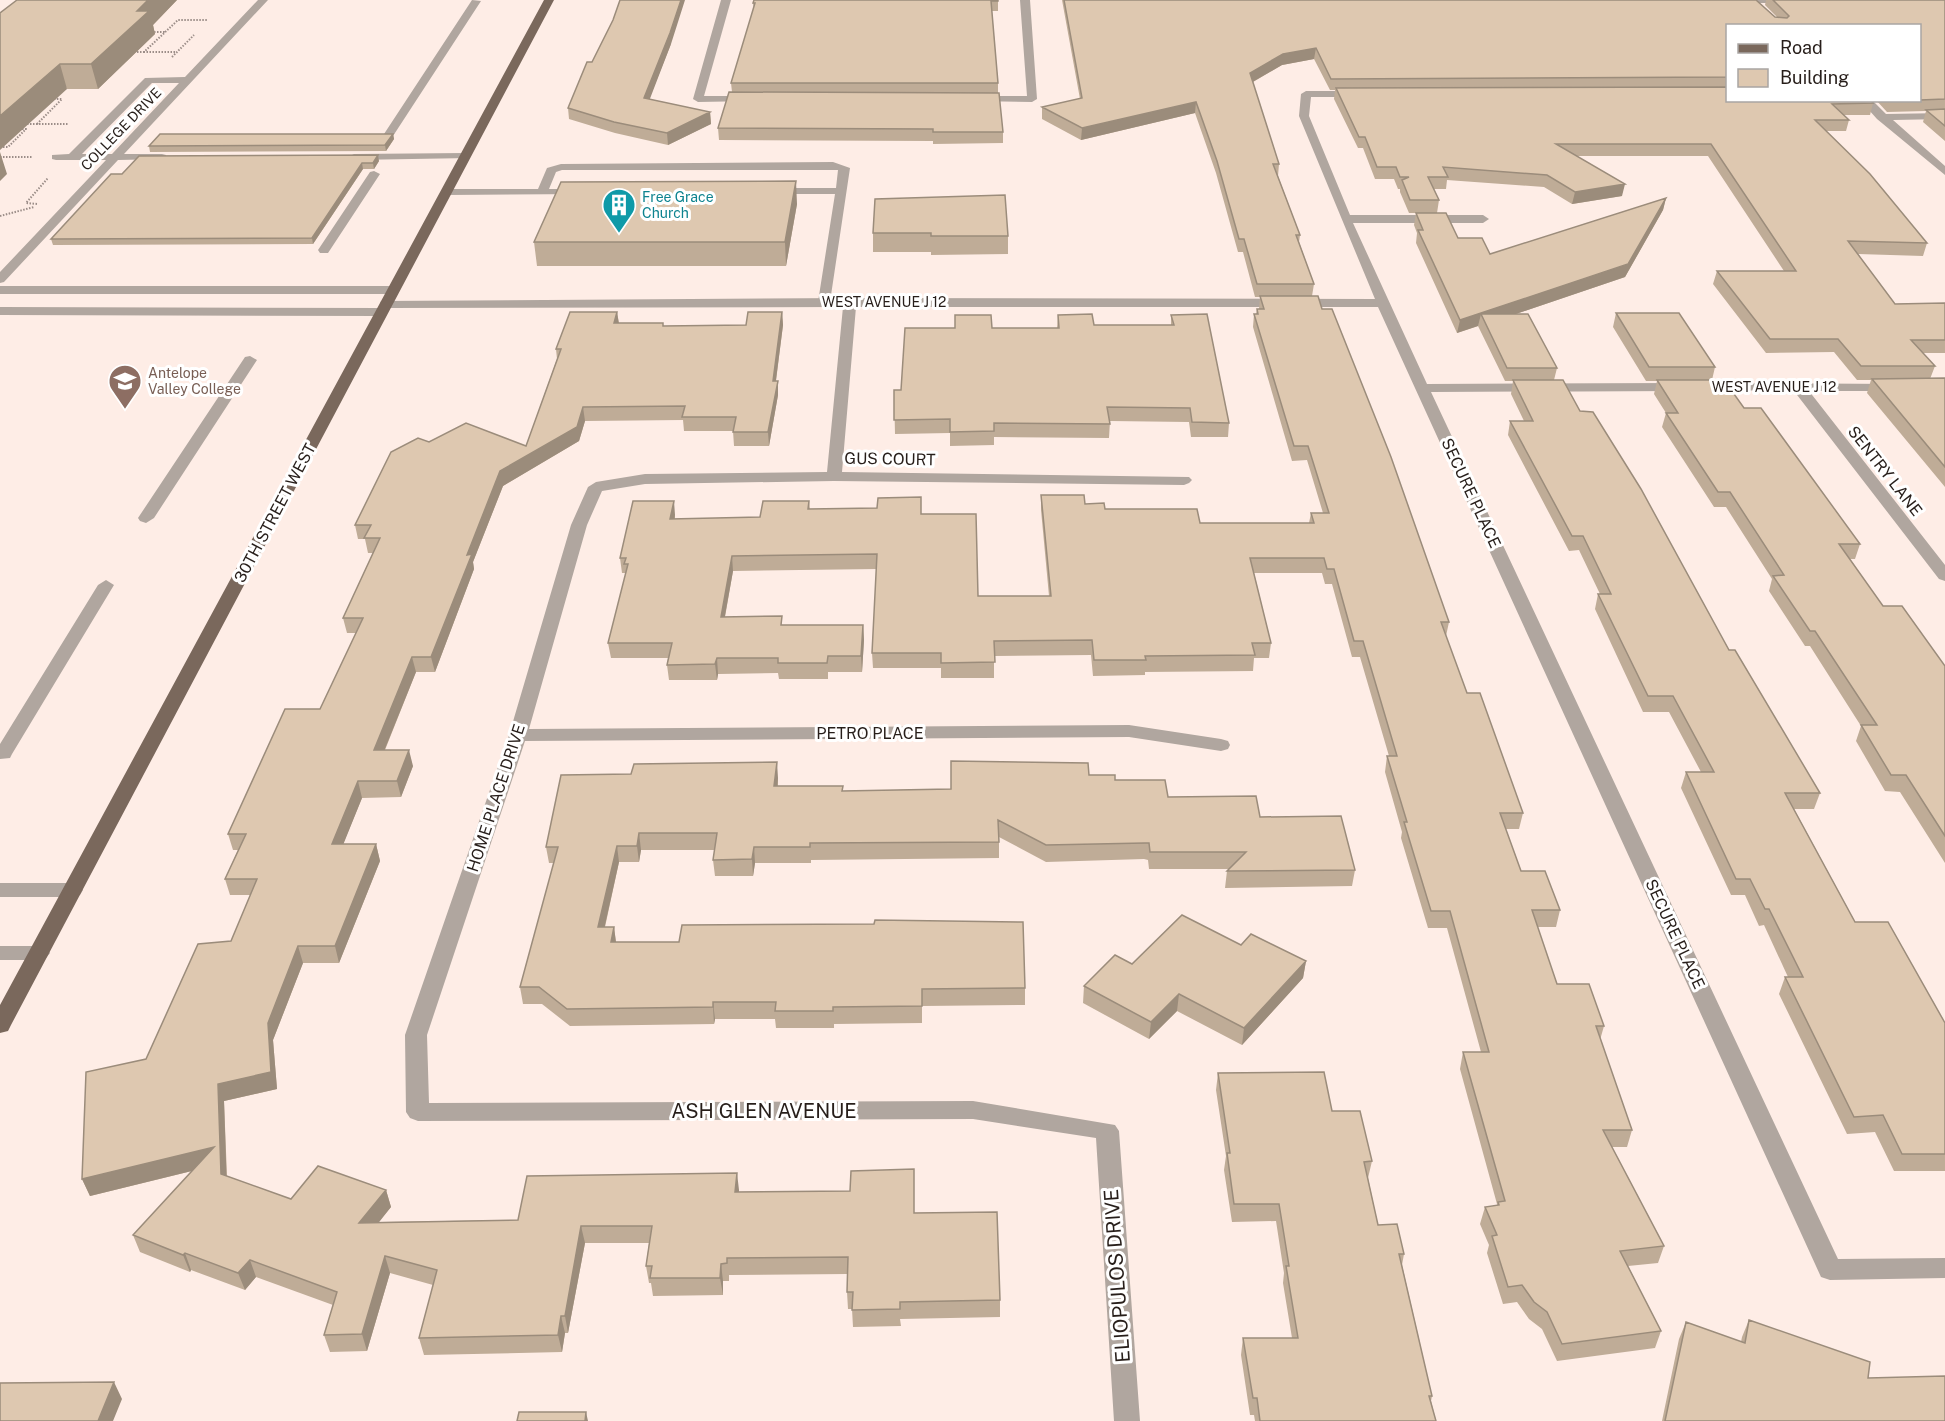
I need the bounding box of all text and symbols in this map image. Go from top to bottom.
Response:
legend [1726,24,1921,102]
text: Road [1780,37,1823,58]
text: Building [1780,67,1849,88]
street label: COLLEGE DRIVE [78,84,164,174]
building icon: Free Grace Church [601,187,637,234]
place label: Free Grace Church [642,189,714,221]
street label: WEST AVENUE J 12 [822,294,946,310]
school or university icon: Antelope Valley College [107,363,143,410]
place label: Antelope Valley College [148,365,241,397]
street label: WEST AVENUE J 12 [1712,379,1836,395]
street label: SENTRY LANE [1844,422,1926,520]
street label: SECURE PLACE [1437,435,1505,551]
street label: 30TH STREET WEST [230,440,320,586]
street label: GUS COURT [844,449,936,469]
street label: HOME PLACE DRIVE [463,722,529,874]
street label: PETRO PLACE [816,724,924,743]
street label: SECURE PLACE [1641,876,1709,992]
street label: ASH GLEN AVENUE [671,1099,857,1123]
street label: ELIOPULOS DRIVE [1099,1188,1135,1364]

